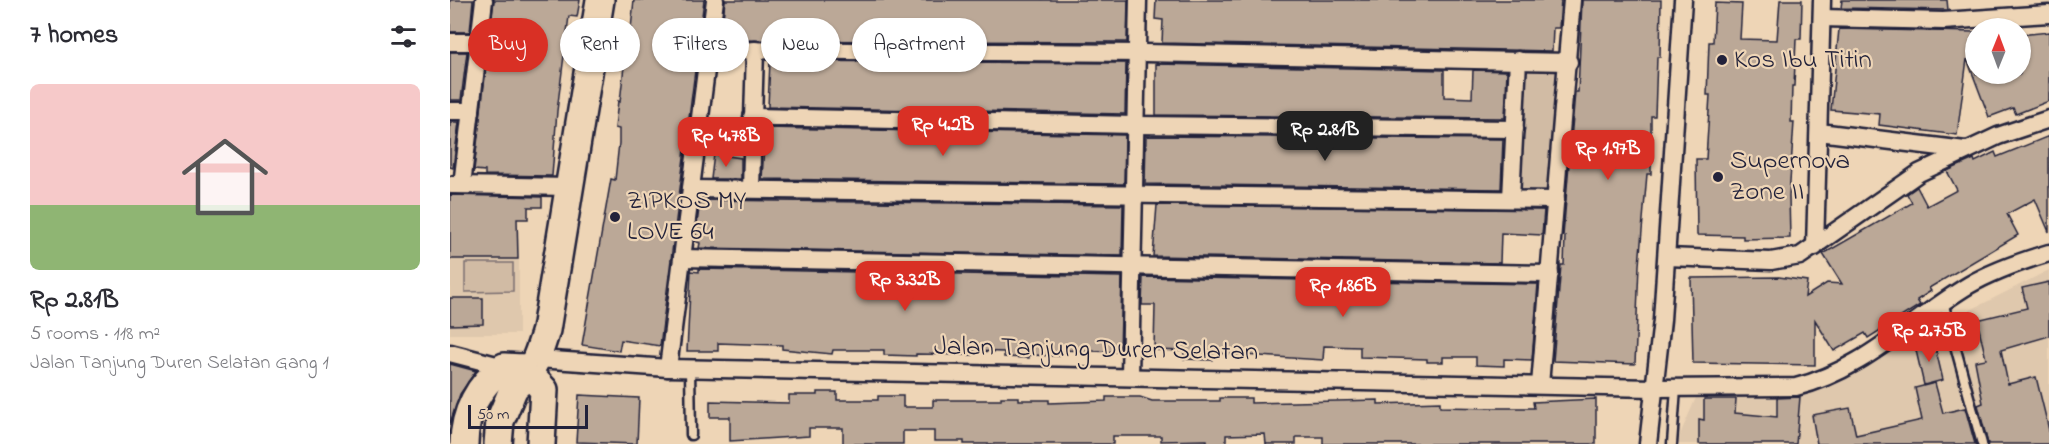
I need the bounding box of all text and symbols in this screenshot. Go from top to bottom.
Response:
text: 7 homes [30,17,118,55]
chip: Buy [468,18,548,72]
chip: Rent [560,18,640,72]
chip: Filters [652,18,749,72]
chip: New [761,18,840,72]
chip: Apartment [852,18,987,72]
north arrow [1965,18,2031,84]
map controls [1965,18,2031,84]
icon: filters [387,20,420,53]
place label: Kos Ibu Titin [1734,41,1872,80]
marker: Kos Ibu Titin [1715,53,1729,67]
pin: Rp 4.2B [888,106,998,157]
text: Rp 4.2B [912,111,974,140]
pin: Rp 2.81B [1263,111,1387,162]
text: Rp 2.81B [1291,116,1359,145]
pin: Rp 4.78B [664,117,788,168]
text: Rp 4.78B [692,122,760,151]
icon: home [171,123,279,231]
pin: Rp 1.97B [1546,130,1670,181]
text: Rp 1.97B [1575,135,1641,164]
place label: Supernova Zone II [1730,142,1850,212]
marker: Supernova Zone II [1711,170,1725,184]
place label: ZIPKOS MY LOVE 64 [627,182,747,252]
marker: ZIPKOS MY LOVE 64 [608,210,622,224]
pin: Rp 3.32B [843,261,967,312]
text: Rp 3.32B [870,266,940,295]
pin: Rp 1.86B [1281,267,1405,318]
text: Rp 1.86B [1309,272,1377,301]
text: Rp 2.81B [30,282,119,320]
pin: Rp 2.75B [1867,312,1991,363]
text: Rp 2.75B [1892,317,1966,346]
text: 5 rooms · 118 m² [30,320,160,349]
street label: Jalan Tanjung Duren Selatan [933,328,1259,372]
text: Jalan Tanjung Duren Selatan Gang 1 [30,349,329,378]
scale bar [468,402,588,430]
text: 50 m [477,403,509,427]

